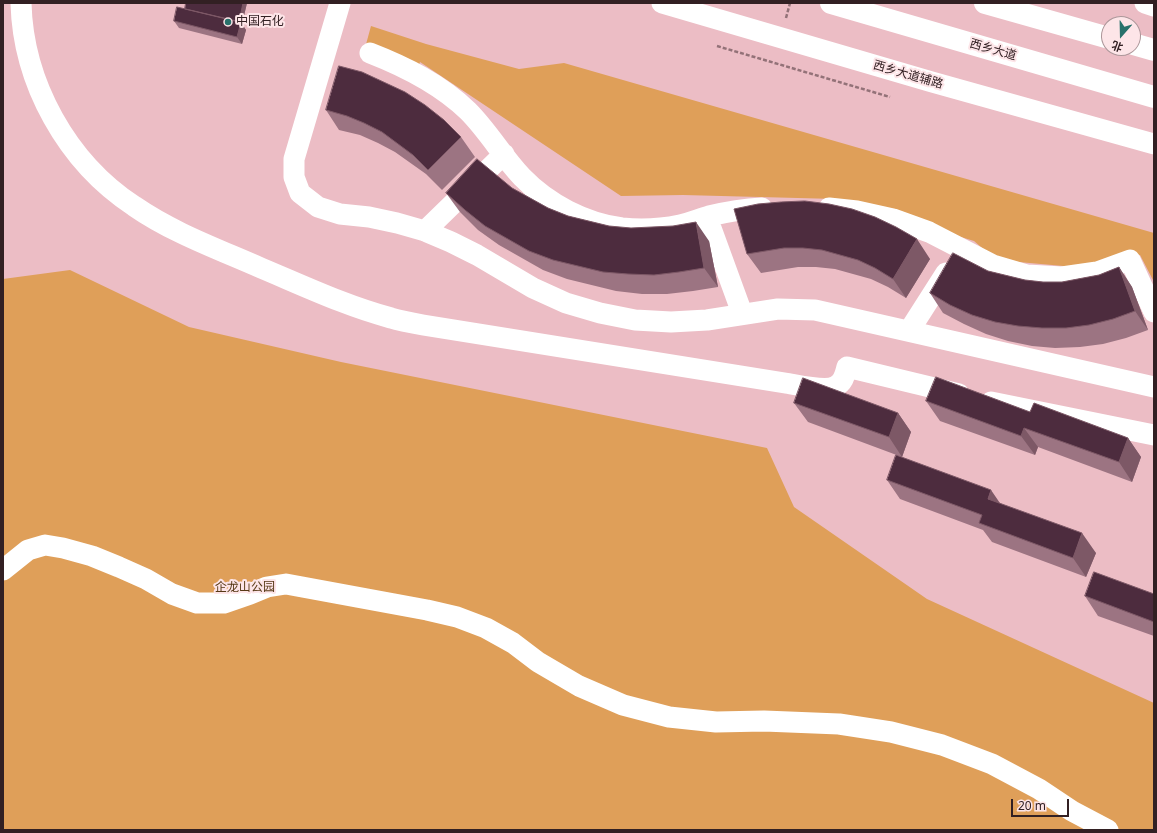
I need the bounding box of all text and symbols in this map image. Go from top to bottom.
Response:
place label: 中国石化 [236,15,284,29]
north arrow [1101,16,1141,56]
marker: 中国石化 [223,17,233,27]
street label: 西乡大道 [968,36,1018,64]
text: 北 [1109,38,1125,56]
street label: 西乡大道辅路 [871,58,945,92]
park label: 企龙山公园 [215,581,275,595]
scale bar [1013,791,1071,817]
text: 20 m [1018,797,1046,814]

